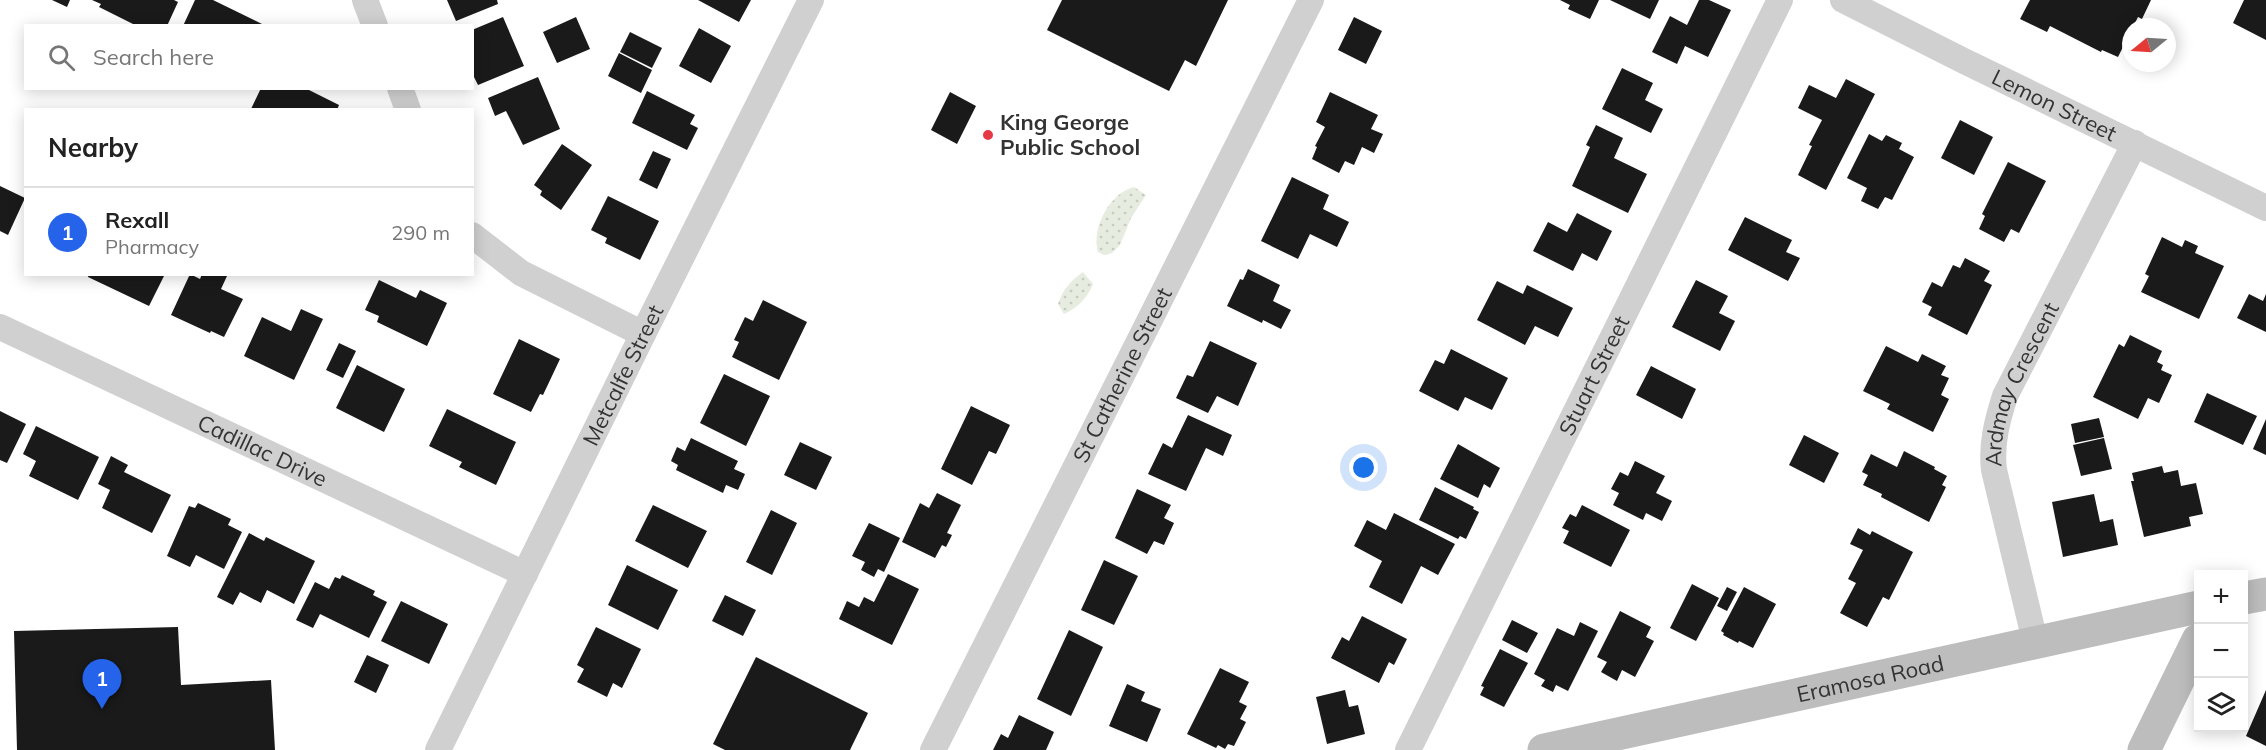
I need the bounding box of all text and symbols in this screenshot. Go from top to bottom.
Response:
north arrow [2122,18,2176,72]
search box [24,24,474,90]
icon: search [45,41,78,74]
text: Search here [93,43,214,71]
street label: Lemon Street [1987,63,2122,147]
place label: King George Public School [1000,108,1140,161]
marker: King George Public School [981,128,995,142]
text: Nearby [48,131,138,164]
text: Rexall [105,206,169,234]
text: 1 [62,220,74,245]
text: 290 m [391,220,450,245]
text: Pharmacy [105,234,199,259]
street label: St Catherine Street [1066,282,1178,467]
street label: Ardmay Crescent [1979,297,2065,467]
street label: Metcalfe Street [576,300,670,450]
street label: Stuart Street [1552,311,1635,440]
street label: Cadillac Drive [193,408,332,493]
your location [1349,453,1378,482]
map controls [2194,570,2248,732]
button: + [2194,570,2248,624]
button: − [2194,624,2248,678]
street label: Eramosa Road [1794,649,1946,708]
pin: 1 [82,660,122,709]
button: layers [2194,678,2248,732]

